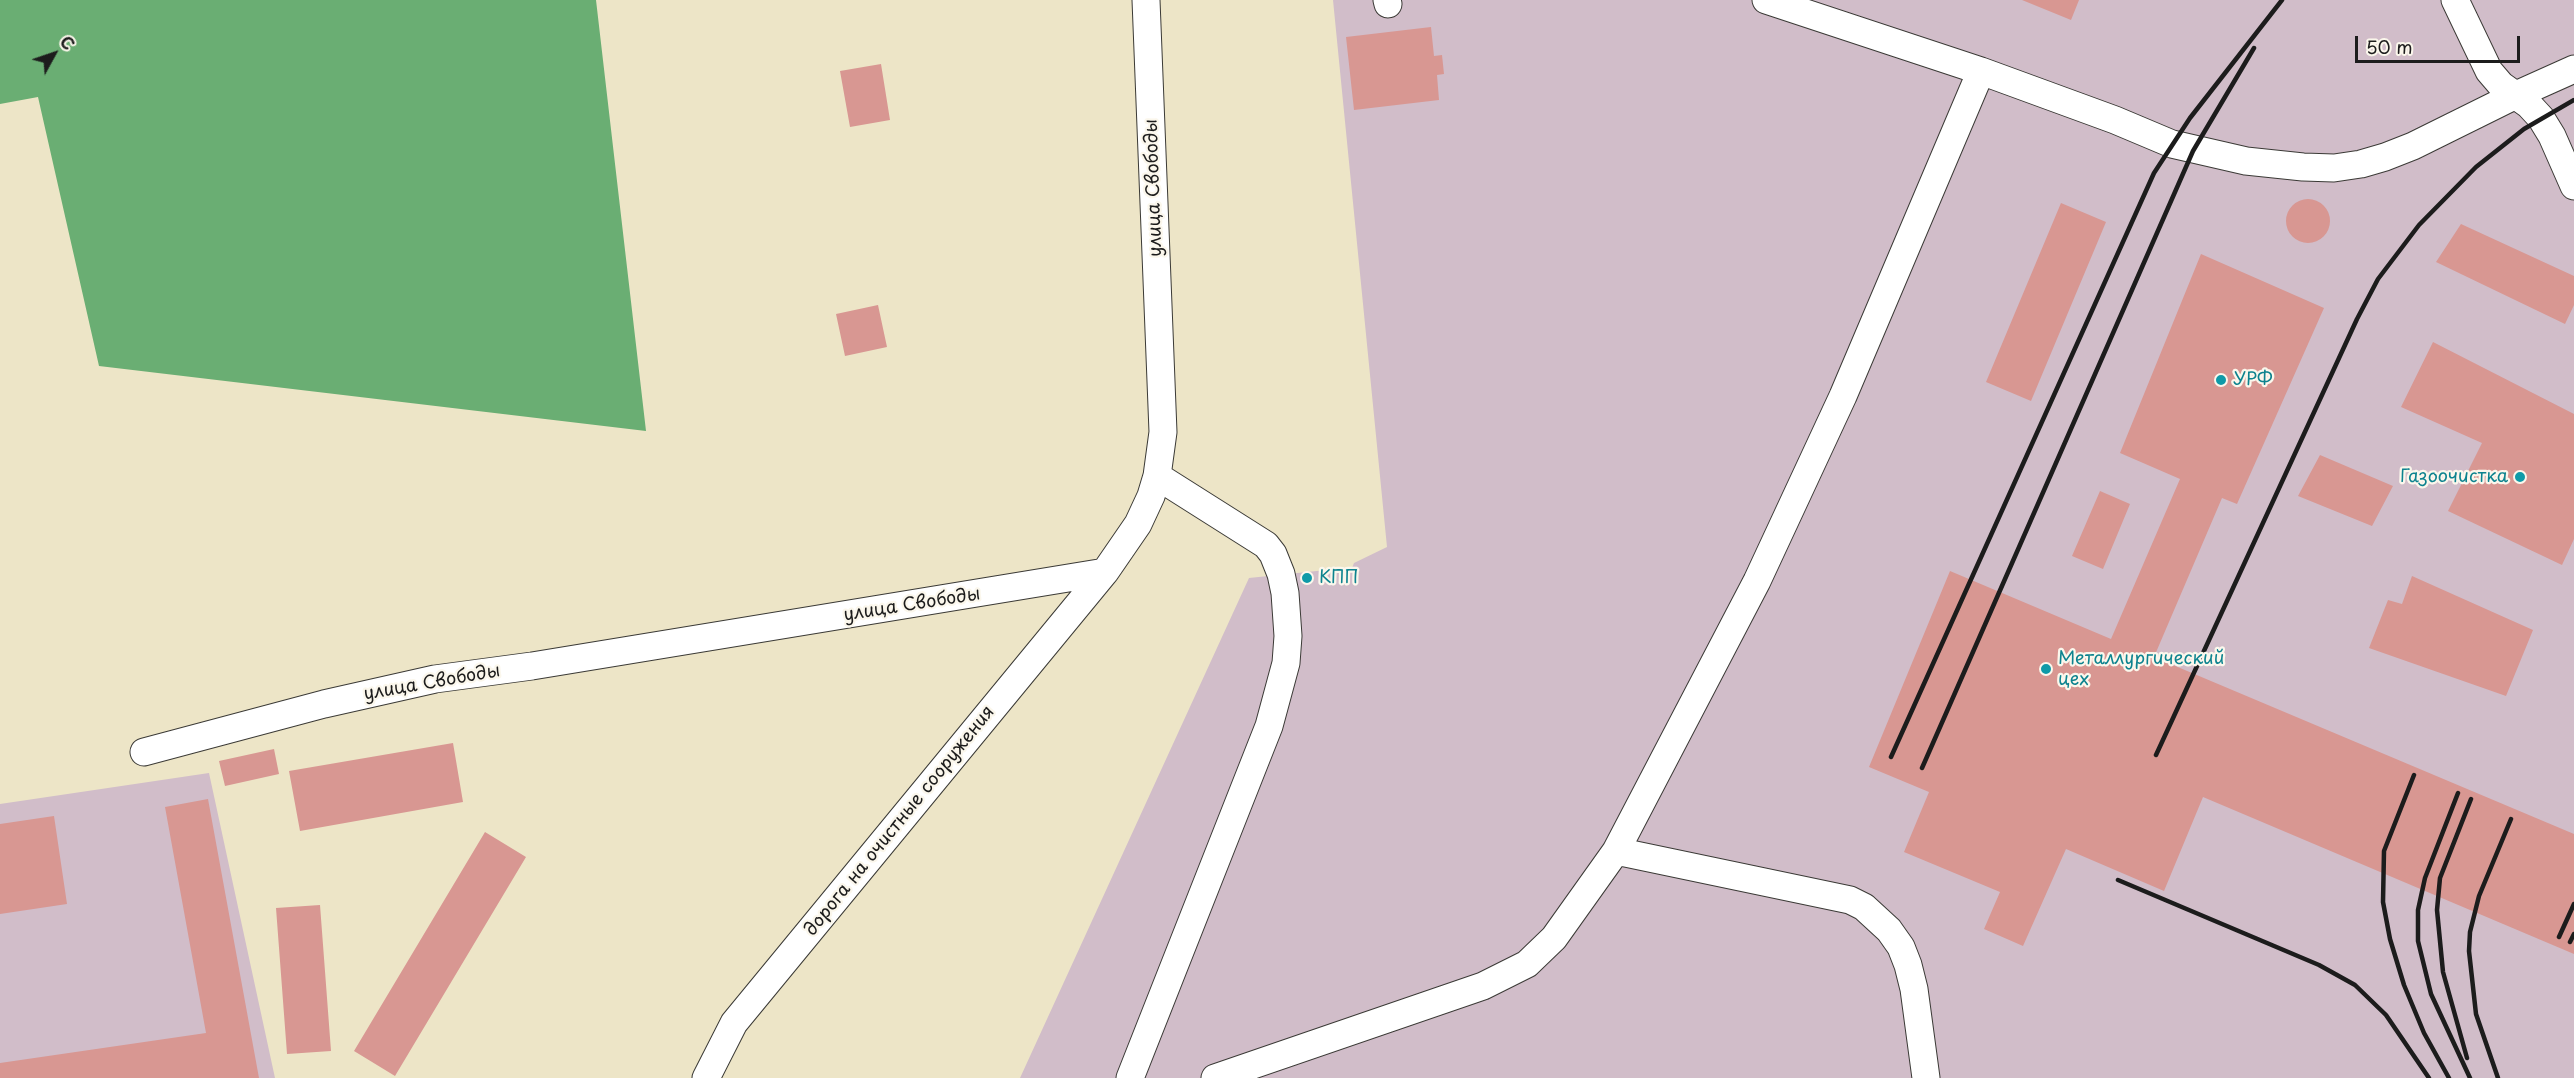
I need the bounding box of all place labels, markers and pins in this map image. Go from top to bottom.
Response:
place label: УРФ [2233,369,2273,391]
marker: УРФ [2214,373,2228,387]
place label: Газоочистка [2400,466,2508,488]
marker: Газоочистка [2513,470,2527,484]
place label: КПП [1319,567,1359,589]
marker: КПП [1300,571,1314,585]
place label: Металлургический цех [2058,648,2224,690]
marker: Металлургический цех [2039,662,2053,676]

